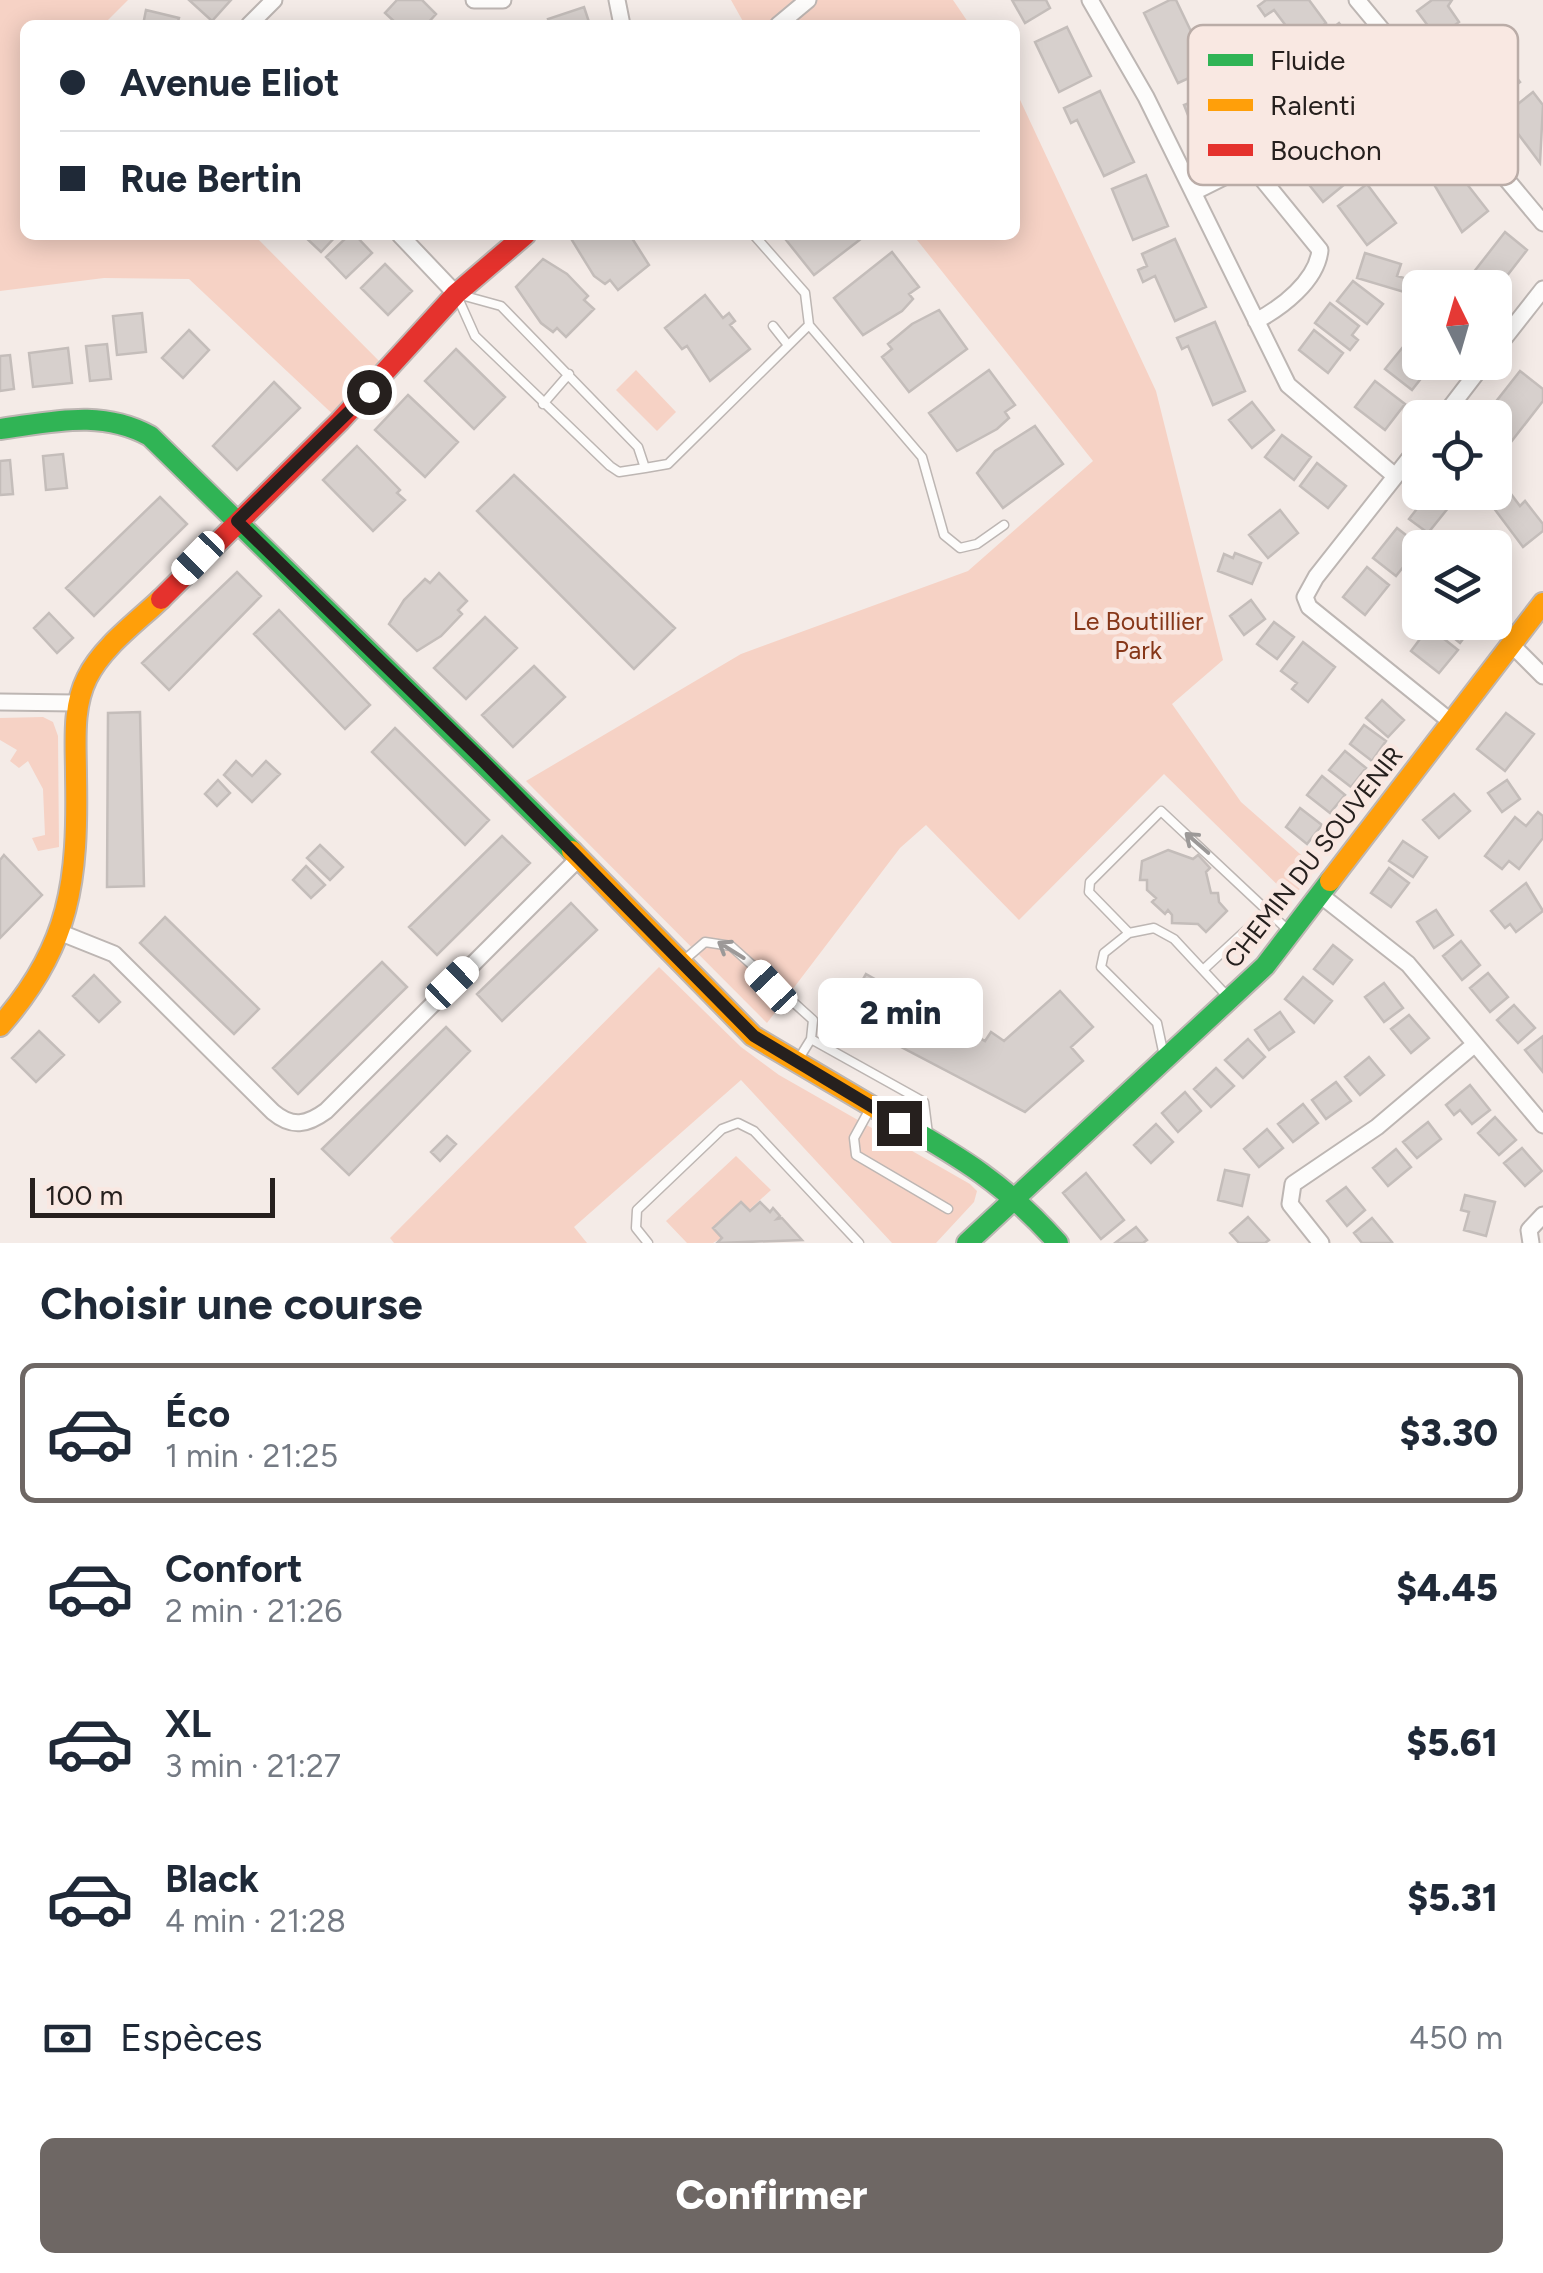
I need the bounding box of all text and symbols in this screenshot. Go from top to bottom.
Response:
legend [1188,25,1518,185]
text: Fluide [1270,43,1345,77]
text: Avenue Eliot [120,60,339,106]
text: Ralenti [1270,88,1356,122]
text: Bouchon [1270,133,1382,167]
text: Rue Bertin [120,156,302,202]
north arrow [1402,270,1512,380]
map controls [1402,270,1512,640]
route start [347,370,392,415]
button: locate [1402,400,1512,510]
car [166,526,230,590]
button: layers [1402,530,1512,640]
park label: Le Boutillier Park [1073,606,1204,665]
street label: CHEMIN DU SOUVENIR [1217,741,1409,973]
one-way arrow [1185,833,1211,855]
one-way arrow [717,940,745,960]
car [420,951,484,1015]
car [740,955,802,1019]
callout: 2 min [816,978,982,1048]
text: 2 min [860,994,941,1032]
route end [877,1101,922,1146]
scale bar [30,1173,275,1218]
text: 100 m [45,1178,123,1212]
text: Choisir une course [40,1276,423,1330]
icon: car [45,1388,135,1478]
text: Éco [165,1391,230,1437]
text: $3.30 [1400,1410,1498,1456]
text: 1 min · 21:25 [165,1437,338,1475]
icon: car [45,1543,135,1633]
text: Confort [165,1546,302,1592]
text: $4.45 [1396,1565,1498,1611]
text: 2 min · 21:26 [165,1592,342,1630]
icon: car [45,1698,135,1788]
text: XL [165,1701,211,1747]
text: $5.61 [1406,1720,1498,1766]
text: 3 min · 21:27 [165,1747,341,1785]
icon: car [45,1853,135,1943]
text: Black [165,1856,259,1902]
text: $5.31 [1407,1875,1498,1921]
text: 4 min · 21:28 [165,1902,346,1940]
icon: cash [40,2011,95,2066]
text: Espèces [120,2015,262,2061]
text: 450 m [1409,2019,1503,2057]
button: Confirmer [40,2138,1503,2253]

